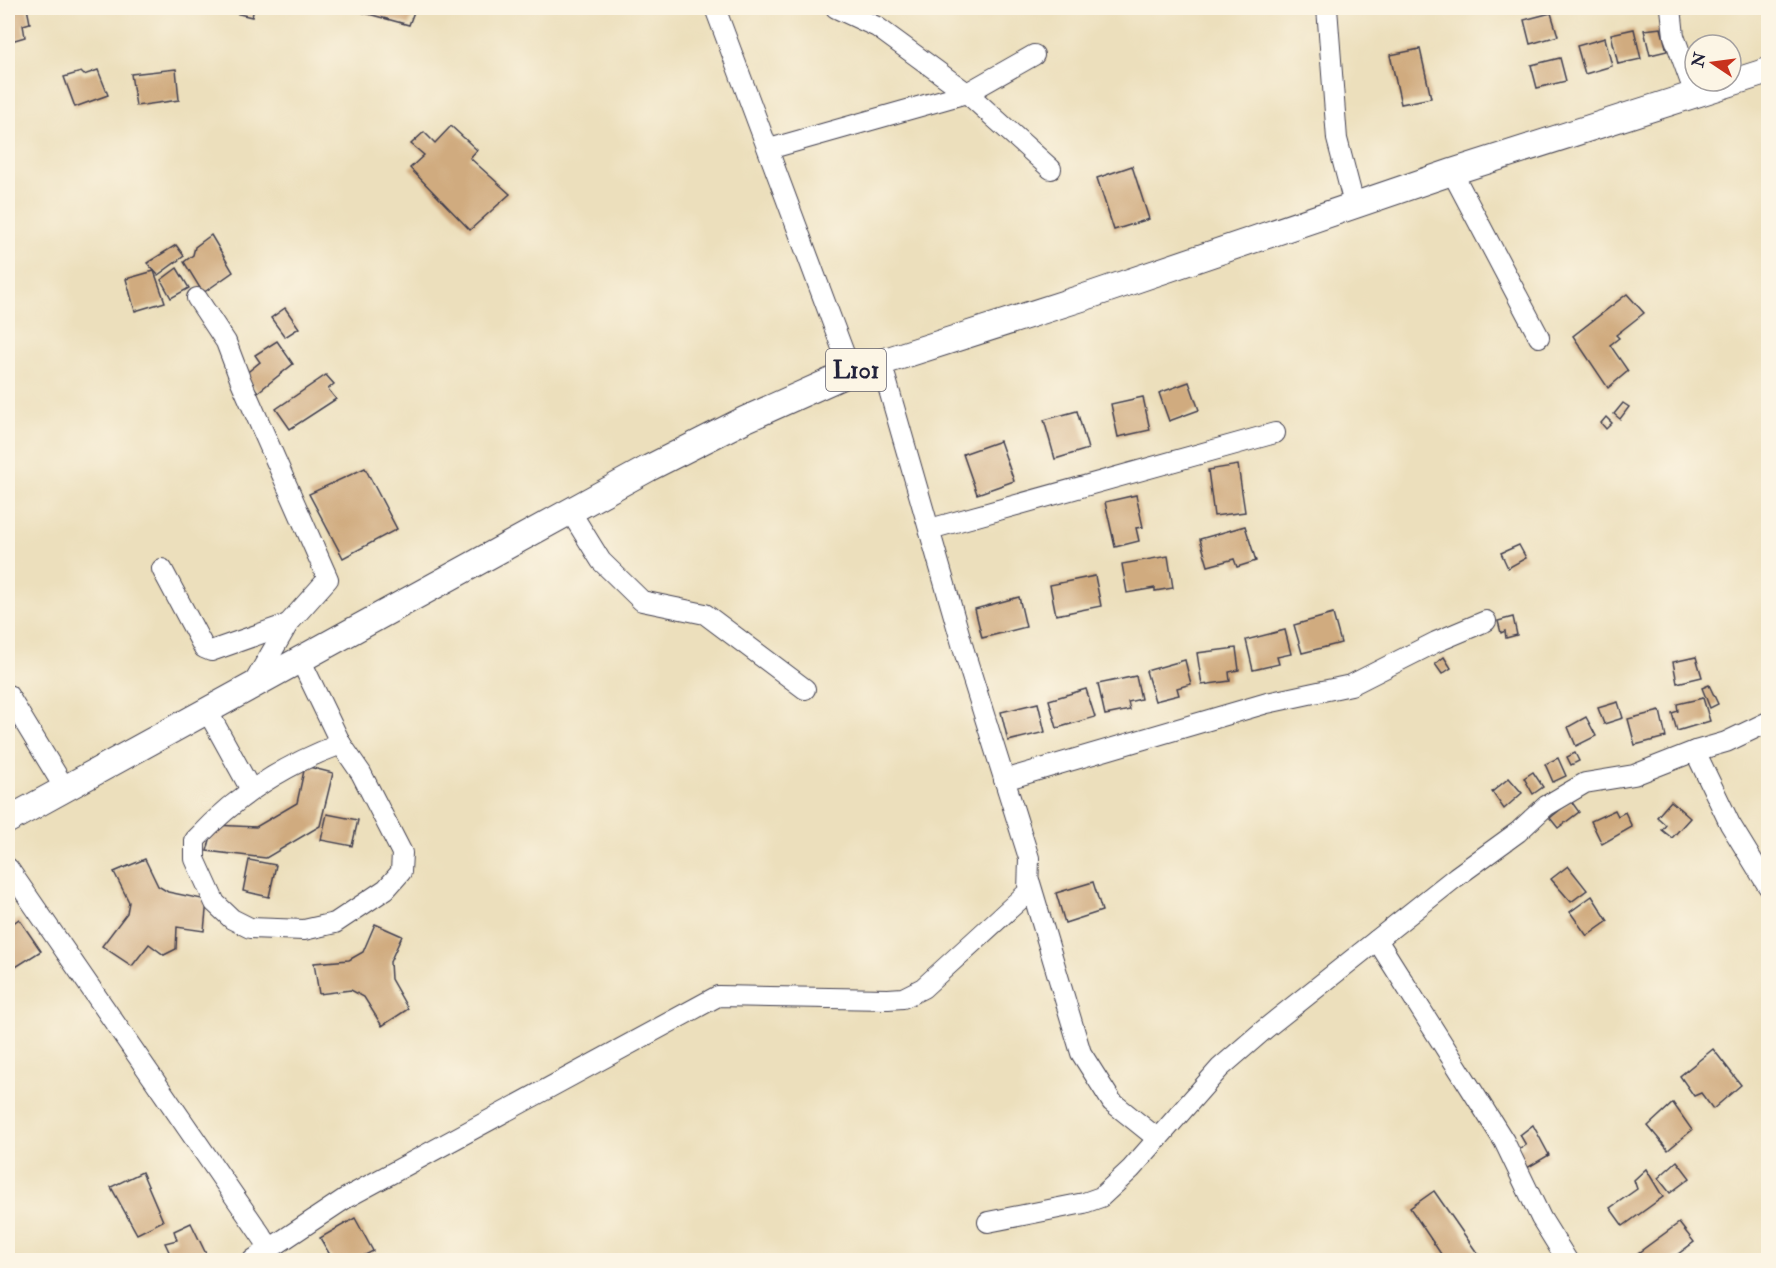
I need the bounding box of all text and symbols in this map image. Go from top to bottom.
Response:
north arrow [1683,33,1743,93]
text: N [1688,50,1711,70]
road number: L101 [826,349,886,391]

